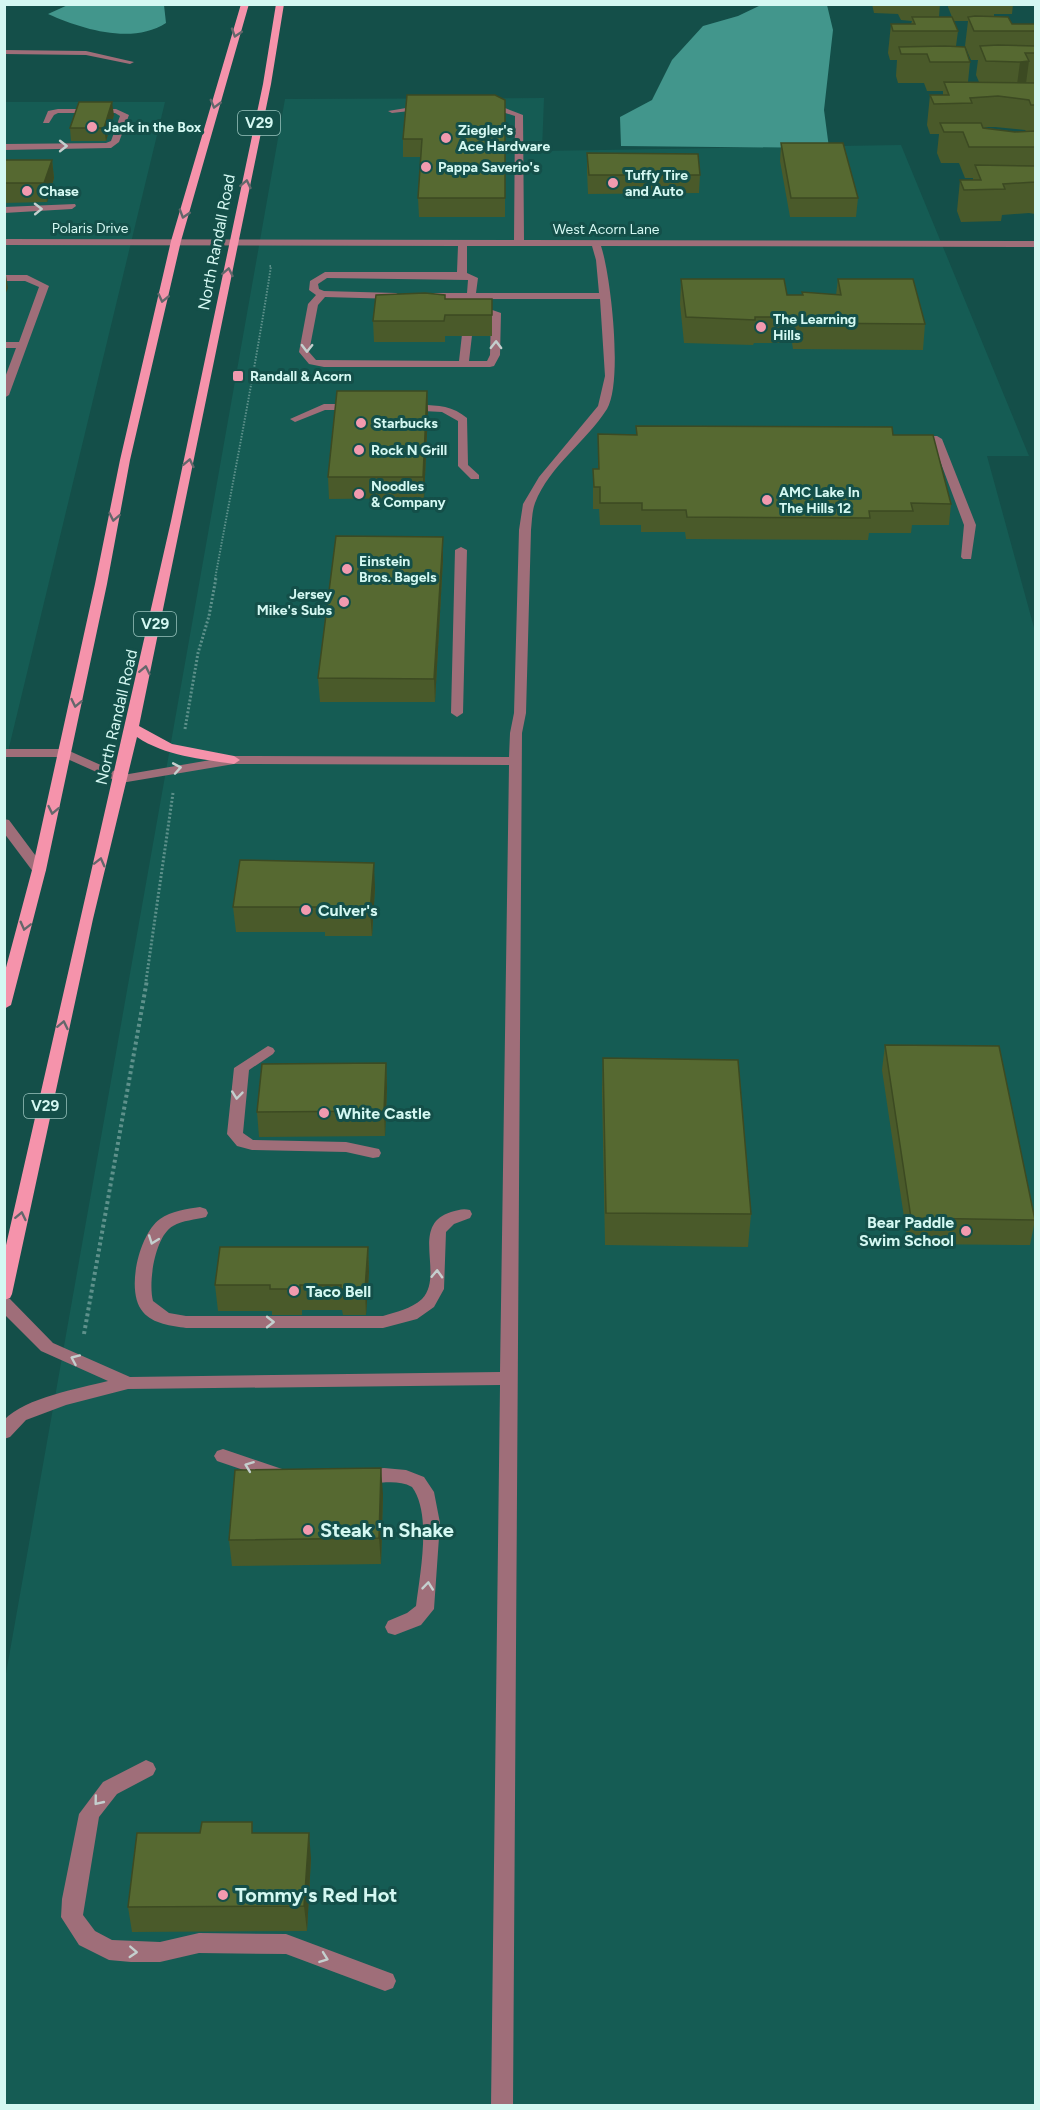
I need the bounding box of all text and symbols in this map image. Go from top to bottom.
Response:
one-way arrow [231,27,243,38]
one-way arrow [210,99,223,109]
road number: V29 [238,111,280,135]
place label: Jack in the Box [104,119,202,136]
marker: Jack in the Box [85,120,99,134]
place label: Ziegler's Ace Hardware [458,122,550,155]
marker: Ziegler's Ace Hardware [439,131,453,145]
one-way arrow [58,140,67,152]
place label: Pappa Saverio's [438,159,540,176]
marker: Pappa Saverio's [419,160,433,174]
place label: Tuffy Tire and Auto [625,167,688,200]
street label: North Randall Road [194,172,239,312]
marker: Tuffy Tire and Auto [606,176,620,190]
one-way arrow [239,179,252,189]
place label: Chase [39,183,79,200]
marker: Chase [20,184,34,198]
one-way arrow [34,203,43,216]
one-way arrow [179,208,191,219]
street label: Polaris Drive [52,220,129,237]
street label: West Acorn Lane [553,221,660,238]
one-way arrow [221,267,234,277]
one-way arrow [157,293,170,303]
place label: The Learning Hills [773,311,856,344]
marker: The Learning Hills [754,320,768,334]
one-way arrow [489,340,502,349]
one-way arrow [301,344,313,353]
place label: Randall & Acorn [250,368,352,385]
marker: Randall & Acorn [231,369,245,383]
place label: Starbucks [373,415,438,432]
marker: Starbucks [354,416,368,430]
place label: Rock N Grill [371,442,447,459]
marker: Rock N Grill [352,443,366,457]
one-way arrow [182,459,195,469]
place label: Noodles & Company [371,478,447,511]
place label: AMC Lake In The Hills 12 [779,484,860,517]
marker: Noodles & Company [352,487,366,501]
marker: AMC Lake In The Hills 12 [760,493,774,507]
one-way arrow [108,512,121,522]
place label: Einstein Bros. Bagels [359,553,437,586]
marker: Einstein Bros. Bagels [340,562,354,576]
place label: Jersey Mike's Subs [257,586,333,619]
marker: Jersey Mike's Subs [337,595,351,609]
road number: V29 [134,612,176,636]
street label: North Randall Road [92,648,141,787]
one-way arrow [138,666,151,676]
one-way arrow [70,698,83,708]
one-way arrow [172,762,182,775]
one-way arrow [47,805,60,815]
one-way arrow [93,857,106,867]
place label: Culver's [318,901,378,920]
marker: Culver's [299,903,313,917]
one-way arrow [19,921,32,931]
one-way arrow [56,1021,69,1031]
one-way arrow [231,1090,244,1099]
road number: V29 [24,1094,66,1118]
place label: White Castle [336,1104,431,1123]
marker: White Castle [317,1106,331,1120]
one-way arrow [14,1211,27,1221]
place label: Bear Paddle Swim School [859,1213,954,1250]
marker: Bear Paddle Swim School [959,1224,973,1238]
one-way arrow [148,1234,161,1245]
one-way arrow [431,1270,444,1279]
place label: Taco Bell [306,1282,371,1301]
marker: Taco Bell [287,1284,301,1298]
one-way arrow [265,1316,274,1328]
one-way arrow [70,1355,81,1367]
one-way arrow [245,1460,255,1473]
place label: Steak 'n Shake [320,1518,454,1542]
marker: Steak 'n Shake [301,1523,315,1537]
one-way arrow [421,1582,434,1591]
one-way arrow [95,1794,106,1805]
place label: Tommy's Red Hot [235,1883,397,1907]
marker: Tommy's Red Hot [216,1888,230,1902]
one-way arrow [128,1945,137,1958]
one-way arrow [318,1951,328,1964]

